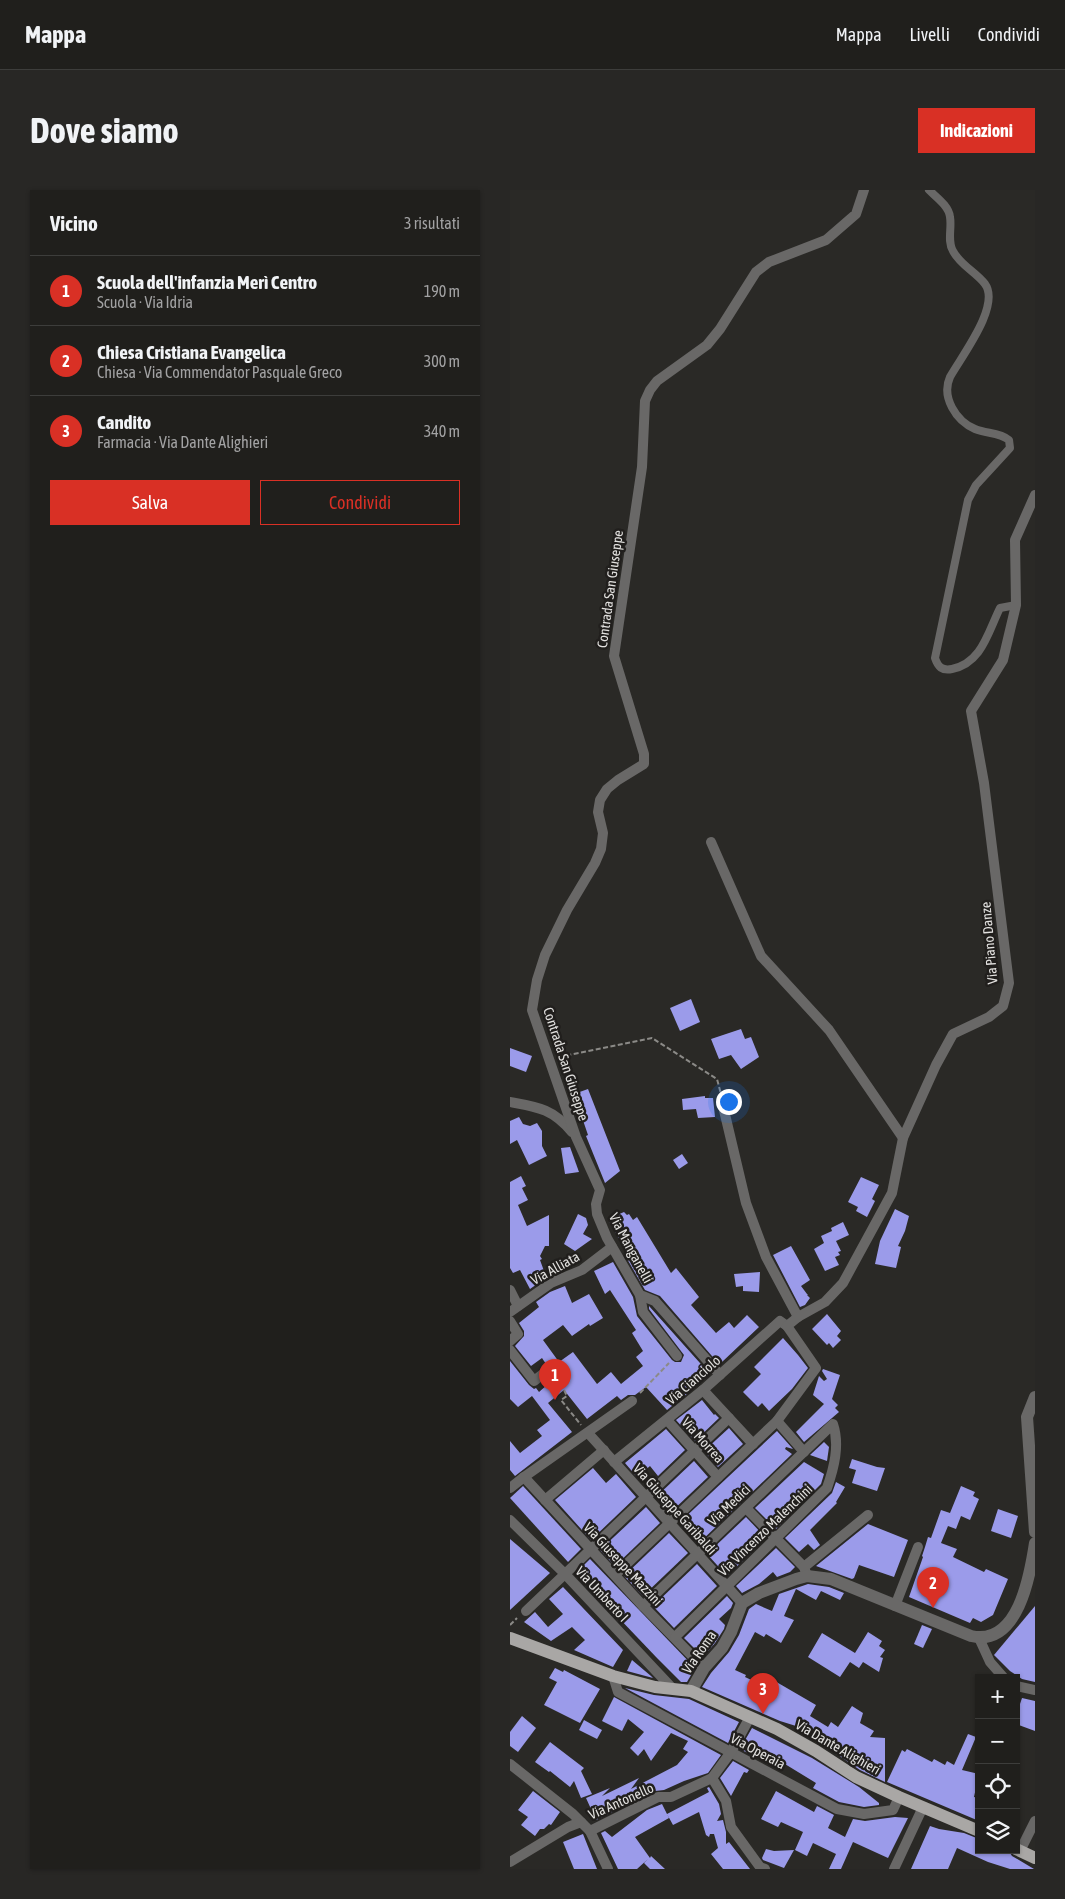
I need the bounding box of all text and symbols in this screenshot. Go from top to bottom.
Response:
text: Mappa [25,21,86,48]
text: Mappa [836,24,882,45]
text: Livelli [910,24,950,45]
text: Condividi [978,24,1040,45]
button: Indicazioni [918,108,1035,153]
text: Dove siamo [30,110,179,150]
text: Vicino [50,211,98,235]
text: 3 risultati [404,214,460,232]
text: Scuola dell'infanzia Merì Centro [97,271,317,293]
text: 1 [62,282,70,300]
text: 190 m [424,282,460,300]
text: Scuola · Via Idria [97,293,193,311]
text: Chiesa Cristiana Evangelica [97,341,286,363]
text: 2 [62,352,70,370]
text: 300 m [424,352,460,370]
text: Chiesa · Via Commendator Pasquale Greco [97,363,342,381]
text: Candito [97,411,151,433]
text: 3 [62,422,70,440]
text: 340 m [424,422,460,440]
text: Farmacia · Via Dante Alighieri [97,433,268,451]
button: Salva [50,480,250,525]
button: Condividi [260,480,460,525]
street label: Contrada San Giuseppe [594,529,626,649]
street label: Via Piano Danze [977,901,1001,985]
street label: Contrada San Giuseppe [540,1005,592,1123]
your location [716,1089,742,1115]
street label: Via Manganelli [606,1210,656,1286]
street label: Via Alliata [528,1248,582,1288]
street label: Via Cianciolo [663,1352,723,1408]
pin: 1 [539,1359,571,1400]
street label: Via Morrea [678,1414,728,1466]
street label: Via Giuseppe Garibaldi [630,1460,720,1558]
street label: Via Medici [705,1481,753,1529]
street label: Via Vincenzo Malenchini [715,1481,815,1579]
street label: Via Giuseppe Mazzini [580,1519,666,1609]
street label: Via Umberto I [572,1563,632,1625]
pin: 2 [917,1567,949,1608]
street label: Via Roma [678,1627,720,1677]
pin: 3 [747,1673,779,1714]
map controls [975,1674,1020,1854]
button: + [975,1674,1020,1719]
street label: Via Dante Alighieri [793,1716,883,1778]
button: − [975,1719,1020,1764]
street label: Via Operaia [728,1730,788,1772]
button: locate [975,1764,1020,1809]
street label: Via Antonello [586,1780,656,1822]
button: layers [975,1809,1020,1854]

